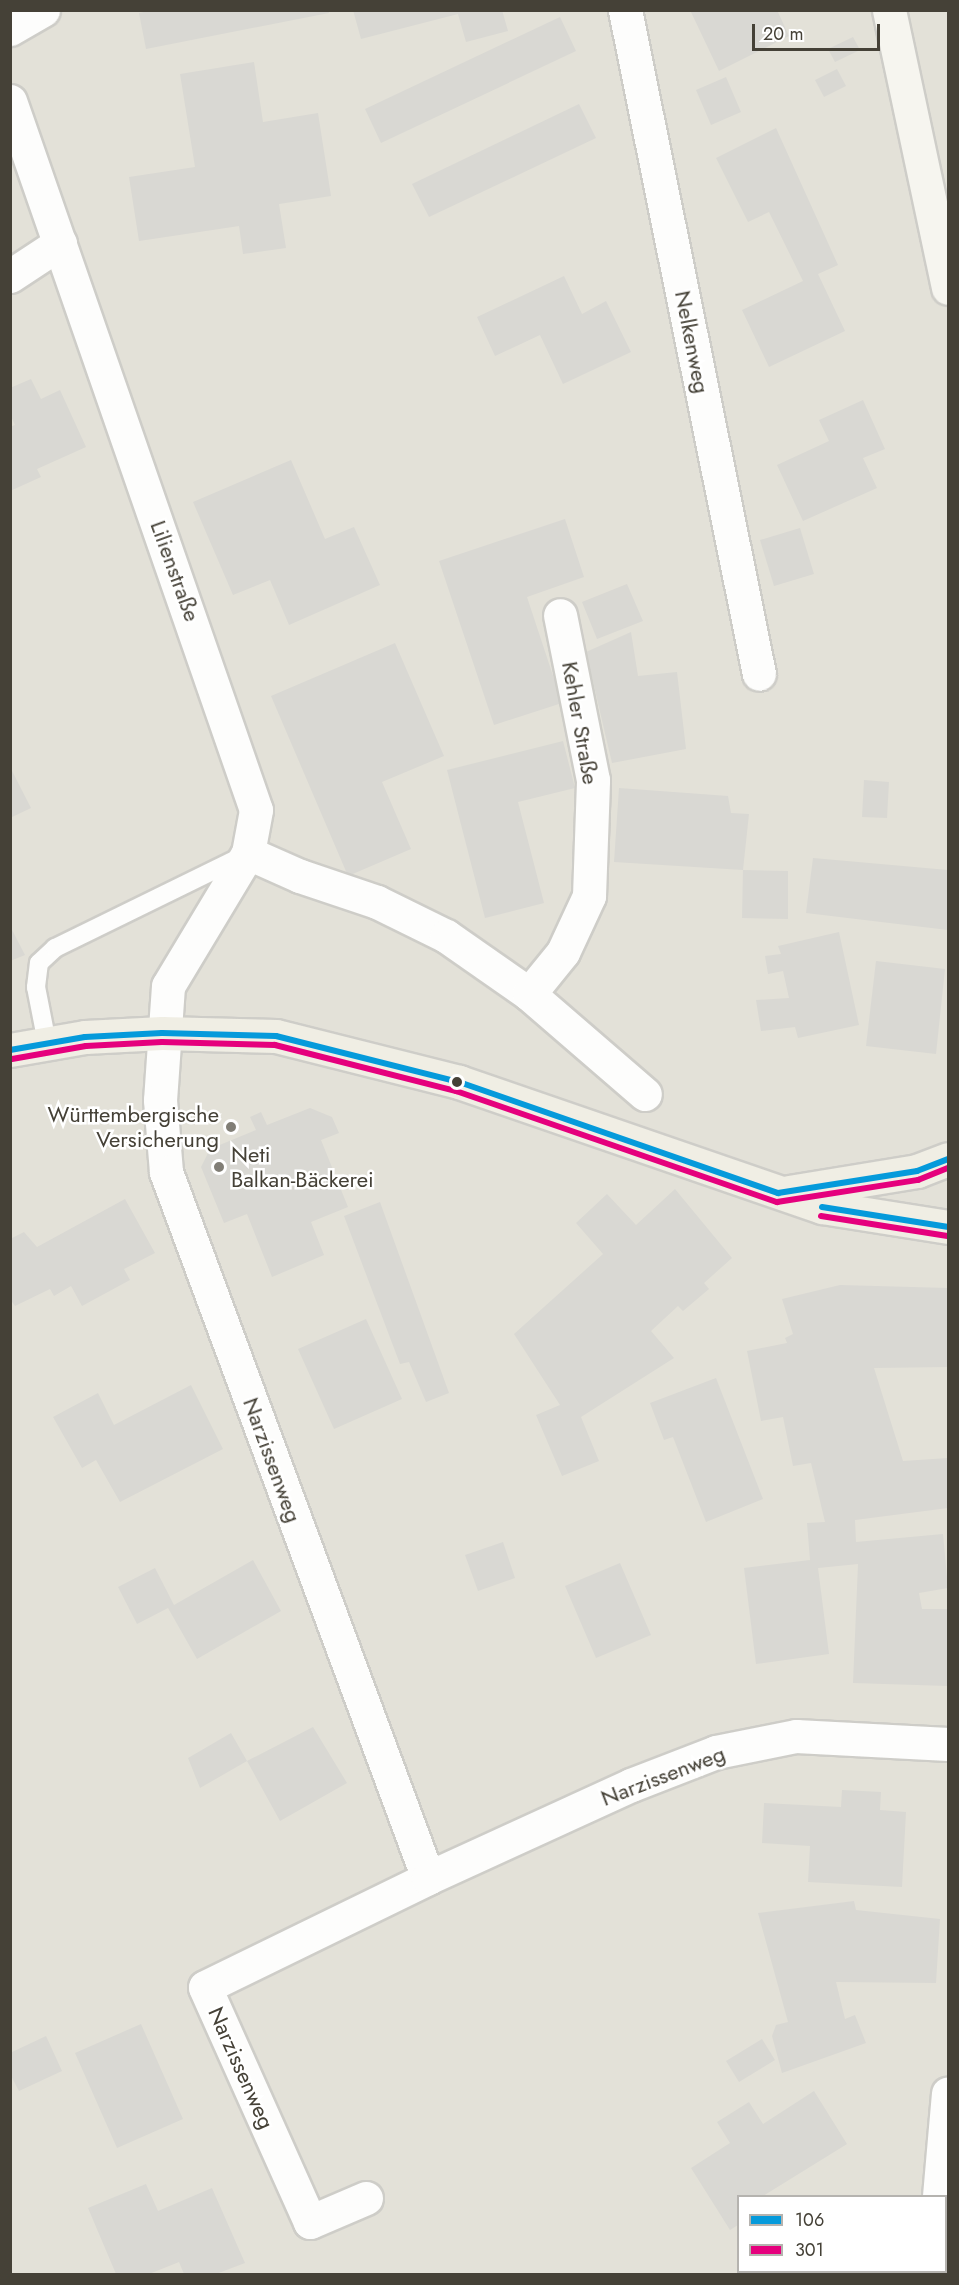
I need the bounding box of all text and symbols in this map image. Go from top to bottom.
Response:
scale bar [755,12,882,50]
text: 20 m [763,21,803,47]
street label: Nelkenweg [669,288,715,396]
street label: Lilienstraße [145,517,205,625]
street label: Kehler Straße [556,659,604,787]
unlabelled marker [451,1076,463,1088]
place label: Württembergische Versicherung [47,1101,219,1152]
marker: Württembergische Versicherung [224,1120,238,1134]
place label: Neti Balkan-Bäckerei [231,1141,374,1192]
marker: Neti Balkan-Bäckerei [212,1160,226,1174]
street label: Narzissenweg [237,1394,307,1526]
street label: Narzissenweg [597,1740,729,1812]
street label: Narzissenweg [202,2003,280,2133]
legend [737,2195,947,2273]
text: 106 [795,2207,824,2233]
text: 301 [795,2237,824,2263]

